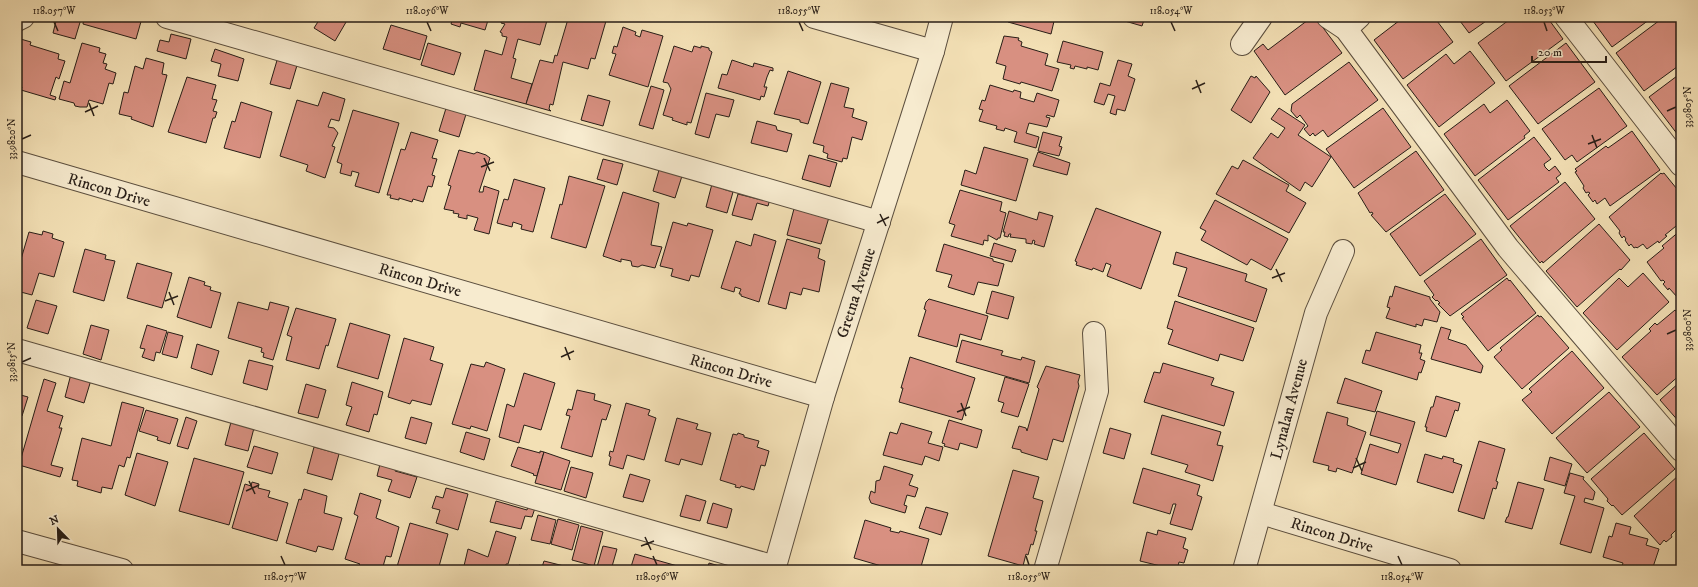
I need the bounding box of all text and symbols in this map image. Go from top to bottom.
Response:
text: 118.057°W [33,5,76,17]
text: 118.056°W [406,5,449,17]
text: 118.055°W [778,5,821,17]
text: 118.054°W [1150,5,1193,17]
text: 118.053°W [1523,5,1565,17]
scale bar [1532,38,1606,64]
text: 20 m [1538,45,1562,60]
text: 33.9805°N [1682,86,1694,128]
text: 33.9820°N [6,118,18,160]
street label: Rincon Drive [65,169,153,211]
street label: Gretna Avenue [832,245,880,341]
street label: Rincon Drive [376,259,464,301]
text: 33.9800°N [1682,309,1694,351]
text: 33.9815°N [6,342,18,382]
street label: Rincon Drive [687,350,775,392]
street label: Lynalan Avenue [1266,356,1312,462]
north arrow [38,509,78,549]
text: N [48,513,61,529]
street label: Rincon Drive [1288,513,1376,557]
text: 118.057°W [264,571,307,583]
text: 118.056°W [636,571,679,583]
text: 118.055°W [1008,571,1051,583]
text: 118.054°W [1381,571,1424,583]

